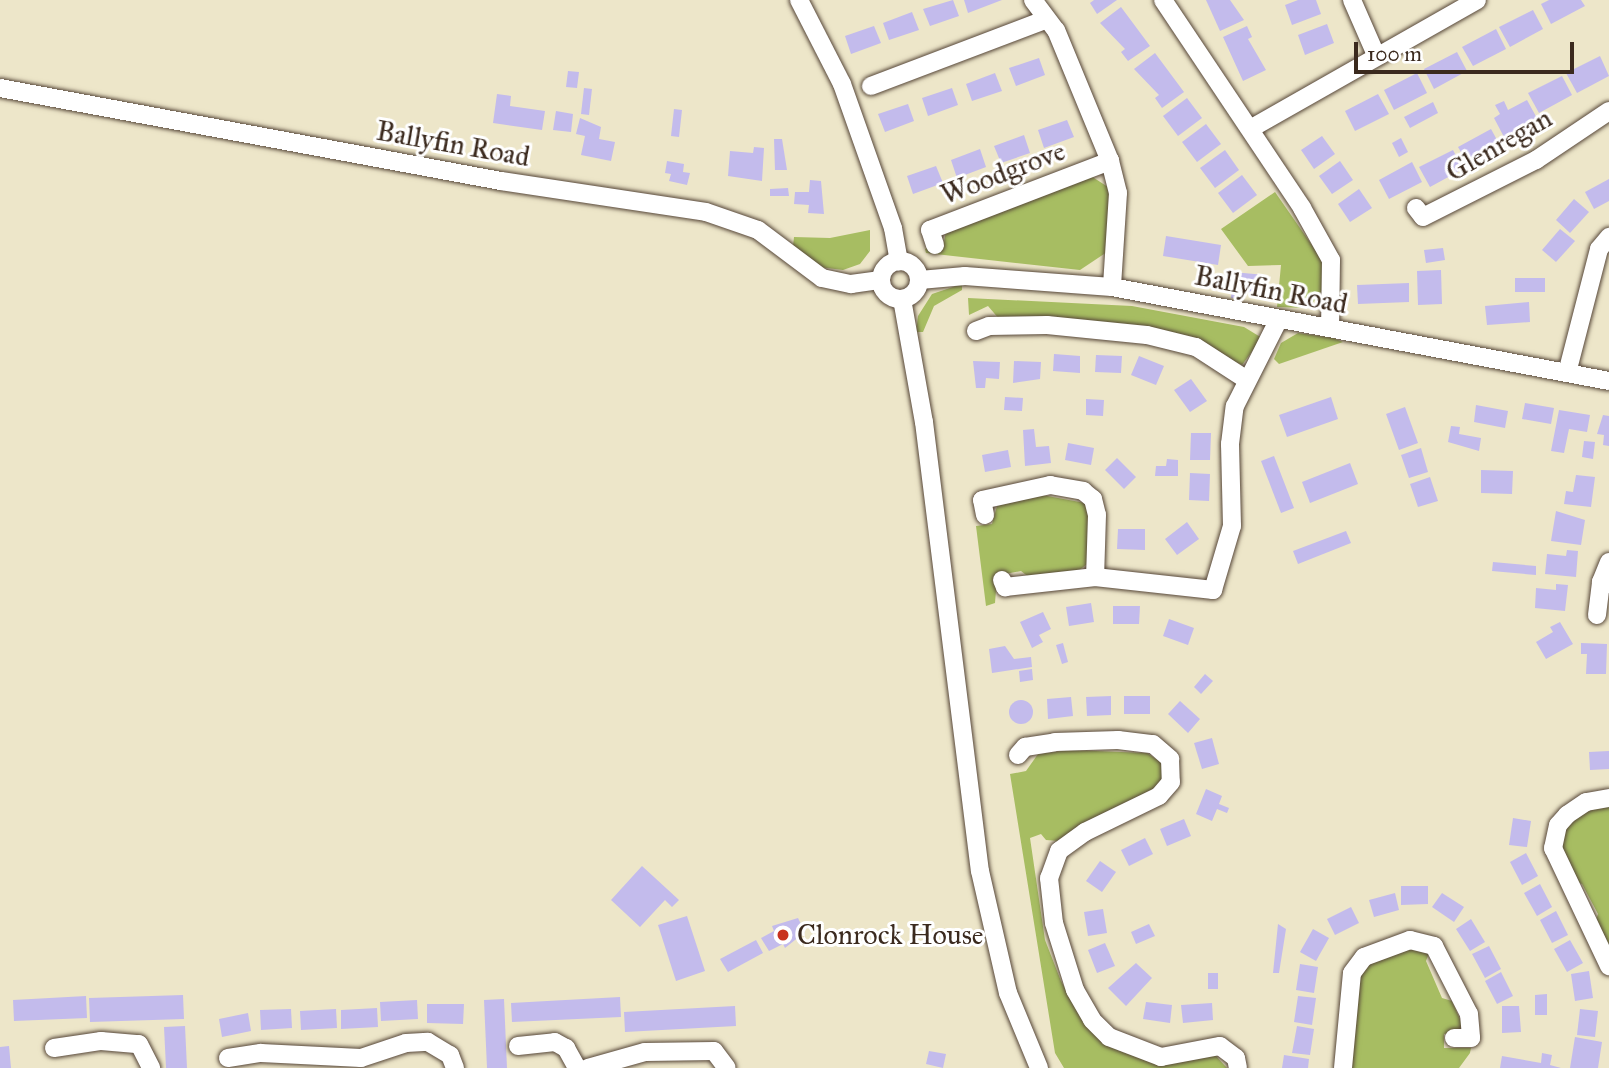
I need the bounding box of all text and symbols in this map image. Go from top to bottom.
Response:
scale bar [1357,28,1578,72]
text: 100 m [1367,41,1422,67]
street label: Glenregan [1440,101,1558,189]
street label: Ballyfin Road [374,114,532,174]
street label: Woodgrove [936,134,1070,212]
street label: Ballyfin Road [1192,259,1350,321]
place label: Clonrock House [797,918,984,952]
marker: Clonrock House [775,927,791,943]

